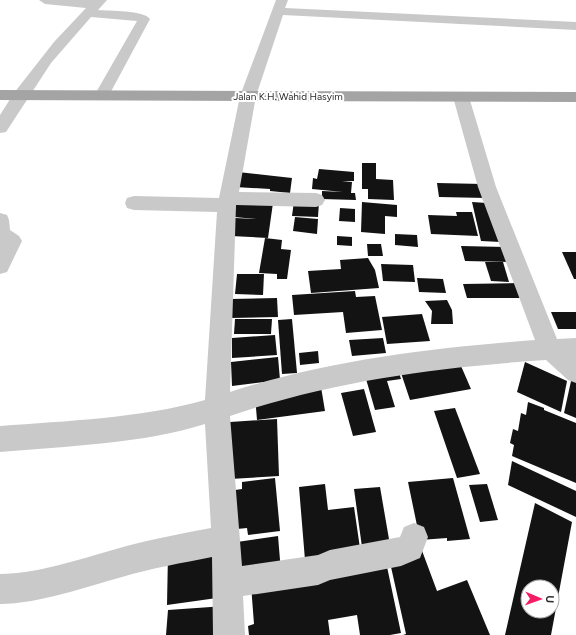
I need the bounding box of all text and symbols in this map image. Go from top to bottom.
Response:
street label: Jalan K.H. Wahid Hasyim [233,90,343,103]
north arrow [520,579,560,619]
text: U [543,595,556,604]

